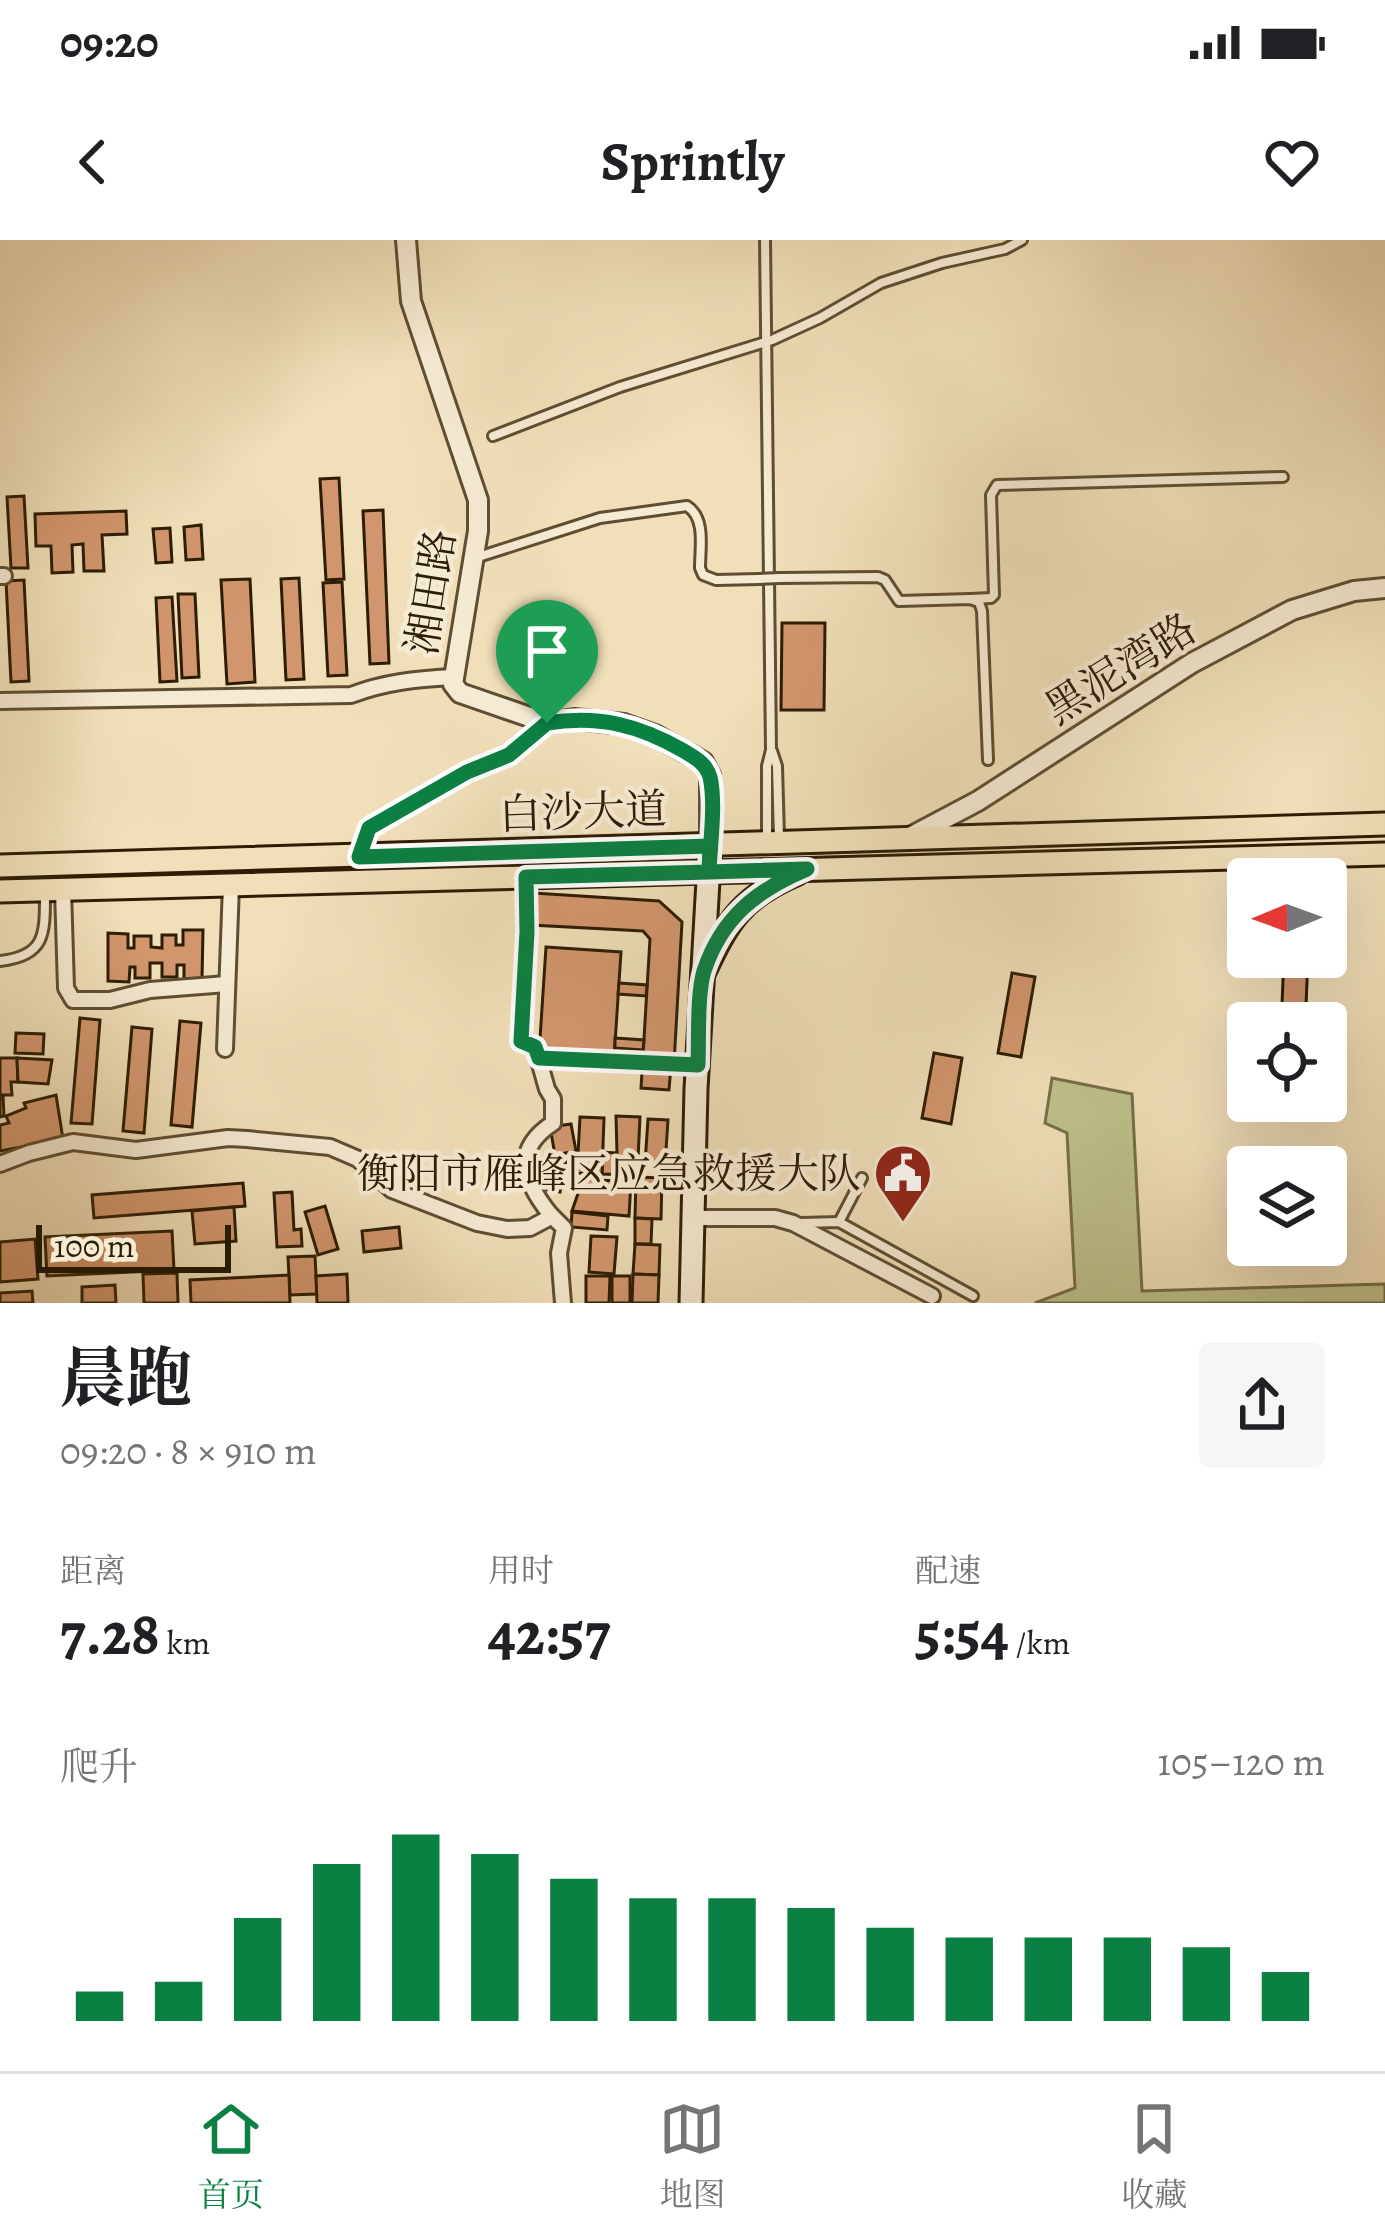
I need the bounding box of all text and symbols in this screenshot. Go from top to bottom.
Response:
text: 09:20 [60,11,159,73]
text: Sprintly [601,125,784,199]
icon: back [60,129,126,195]
icon: heart [1259,129,1325,195]
street label: 湘田路 [392,525,468,659]
pin [496,600,598,723]
street label: 黑泥湾路 [1034,600,1207,737]
icon: arrive [514,618,580,684]
street label: 白沙大道 [498,780,668,843]
north arrow [1227,858,1347,978]
map controls [1227,858,1347,1266]
button: locate [1227,1002,1347,1122]
public building icon: 衡阳市雁峰区应急救援大队 [872,1142,934,1224]
place label: 衡阳市雁峰区应急救援大队 [357,1145,861,1202]
button: layers [1227,1146,1347,1266]
scale bar [36,1219,231,1272]
text: 100 m [54,1223,134,1268]
text: 晨跑 [60,1334,192,1424]
button: share [1199,1342,1325,1468]
text: 09:20 · 8 × 910 m [60,1424,316,1477]
text: 距离 [60,1548,126,1593]
text: 用时 [488,1548,554,1593]
text: 配速 [915,1548,981,1593]
text: 7.28 [60,1593,160,1675]
text: 42:57 [488,1593,610,1675]
text: 5:54 [915,1593,1009,1675]
text: km [160,1620,210,1665]
text: /km [1009,1620,1070,1665]
text: 105–120 m [1158,1735,1325,1788]
text: 爬升 [60,1740,138,1793]
tab: 首页 [198,2096,264,2217]
tab: 地图 [659,2096,725,2217]
tab: 收藏 [1121,2096,1187,2217]

